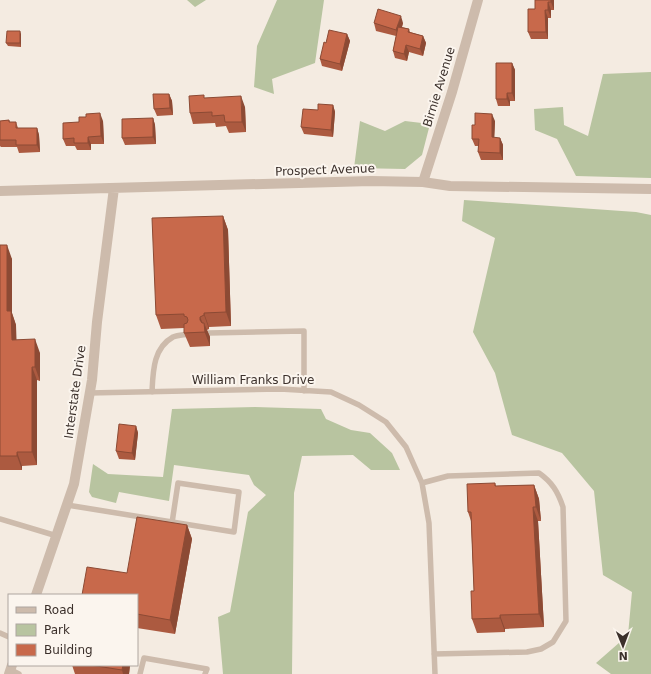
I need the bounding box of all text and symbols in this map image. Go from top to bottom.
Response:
street label: Birnie Avenue [420,45,458,129]
street label: Prospect Avenue [275,161,375,179]
street label: Interstate Drive [62,344,88,440]
street label: William Franks Drive [192,373,314,387]
legend [8,594,138,666]
text: Road [44,603,74,617]
text: Park [44,623,70,637]
north arrow [603,626,643,666]
text: Building [44,643,93,657]
text: N [618,649,628,662]

